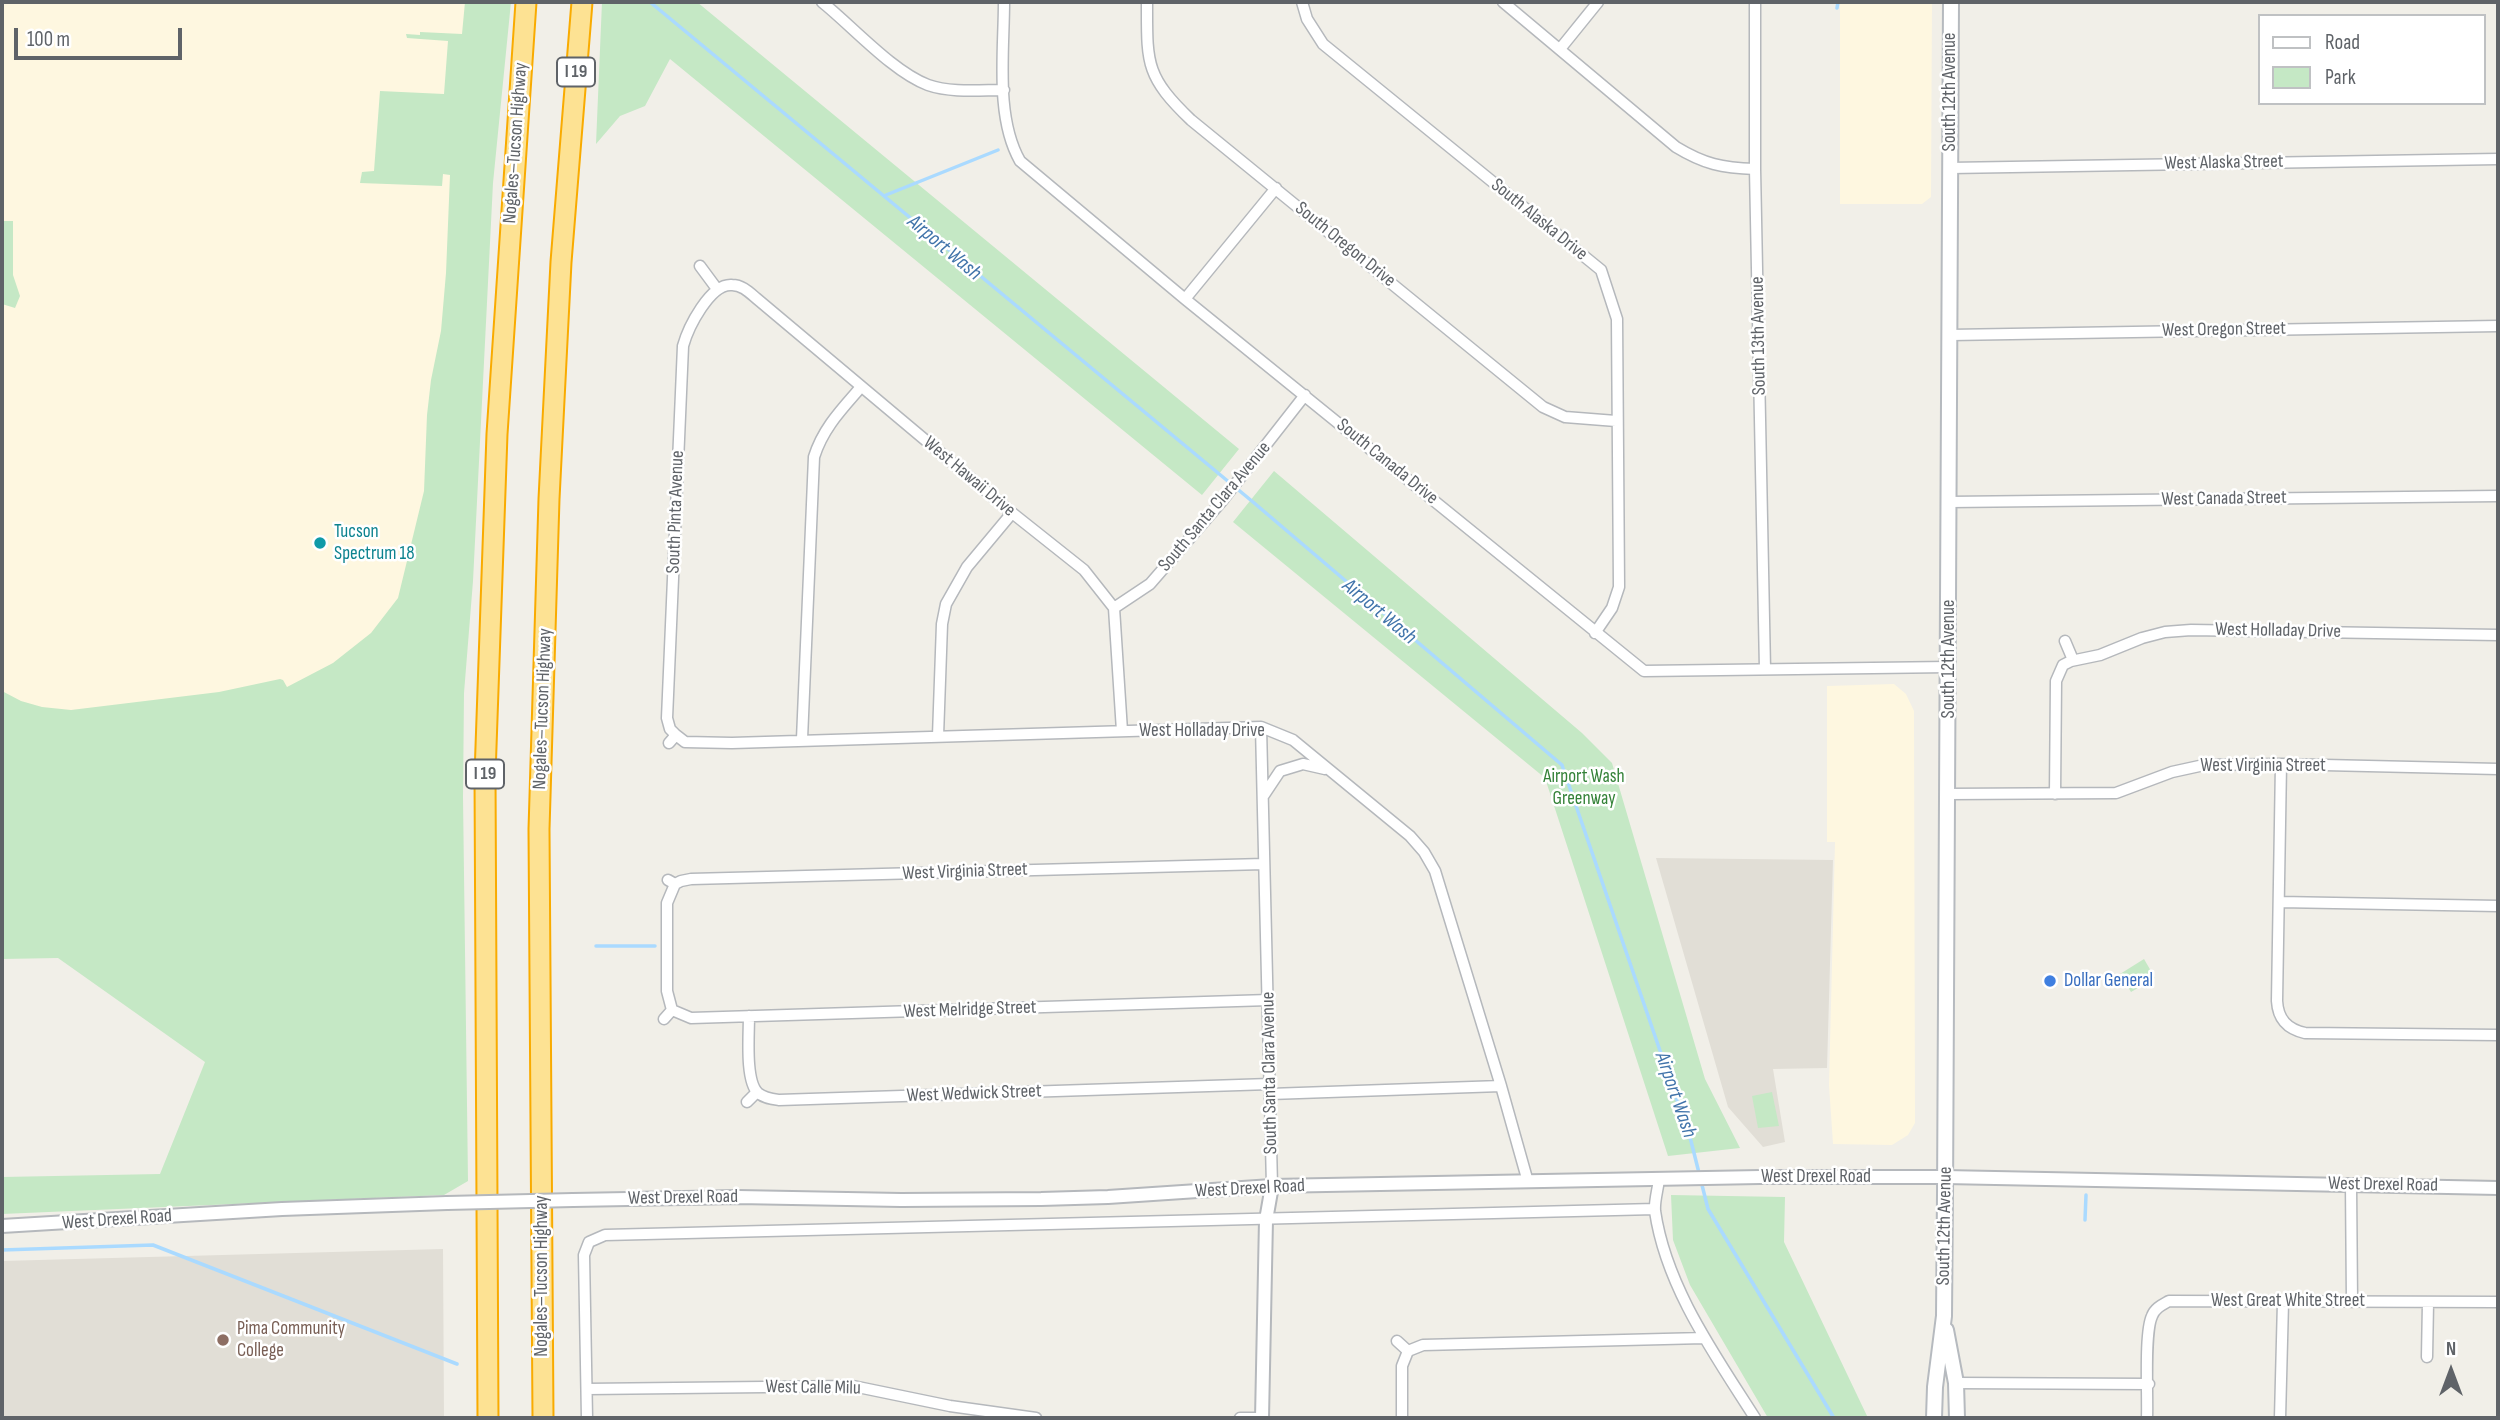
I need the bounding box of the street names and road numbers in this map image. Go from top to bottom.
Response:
street label: South 12th Avenue [1939,33,1961,151]
road number: I 19 [557,58,595,86]
street label: Nogales–Tucson Highway [499,62,533,224]
street label: West Alaska Street [2164,151,2284,175]
street label: South Alaska Drive [1486,174,1592,266]
street label: South Oregon Drive [1290,198,1400,292]
street label: South 13th Avenue [1747,276,1771,396]
street label: West Oregon Street [2162,318,2286,342]
street label: South Canada Drive [1332,414,1442,510]
street label: West Hawaii Drive [918,432,1020,522]
street label: South Santa Clara Avenue [1154,437,1276,577]
street label: South Pinta Avenue [662,450,690,574]
street label: West Canada Street [2161,487,2287,511]
street label: South 12th Avenue [1938,600,1960,718]
street label: West Holladay Drive [2215,619,2341,643]
street label: Nogales–Tucson Highway [529,628,557,790]
street label: West Holladay Drive [1139,720,1265,742]
street label: West Virginia Street [2200,755,2326,777]
road number: I 19 [466,760,504,788]
street label: West Virginia Street [902,858,1028,886]
street label: South Santa Clara Avenue [1257,991,1283,1155]
street label: West Melridge Street [903,996,1037,1024]
street label: West Wedwick Street [906,1080,1042,1108]
street label: West Drexel Road [1761,1166,1871,1188]
street label: South 12th Avenue [1933,1166,1957,1286]
street label: West Drexel Road [2328,1173,2438,1197]
street label: West Drexel Road [1195,1175,1305,1203]
street label: West Drexel Road [628,1186,738,1210]
street label: Nogales–Tucson Highway [531,1195,553,1357]
street label: West Drexel Road [61,1205,173,1235]
street label: West Great White Street [2211,1290,2365,1312]
street label: West Calle Milu [765,1376,861,1400]

